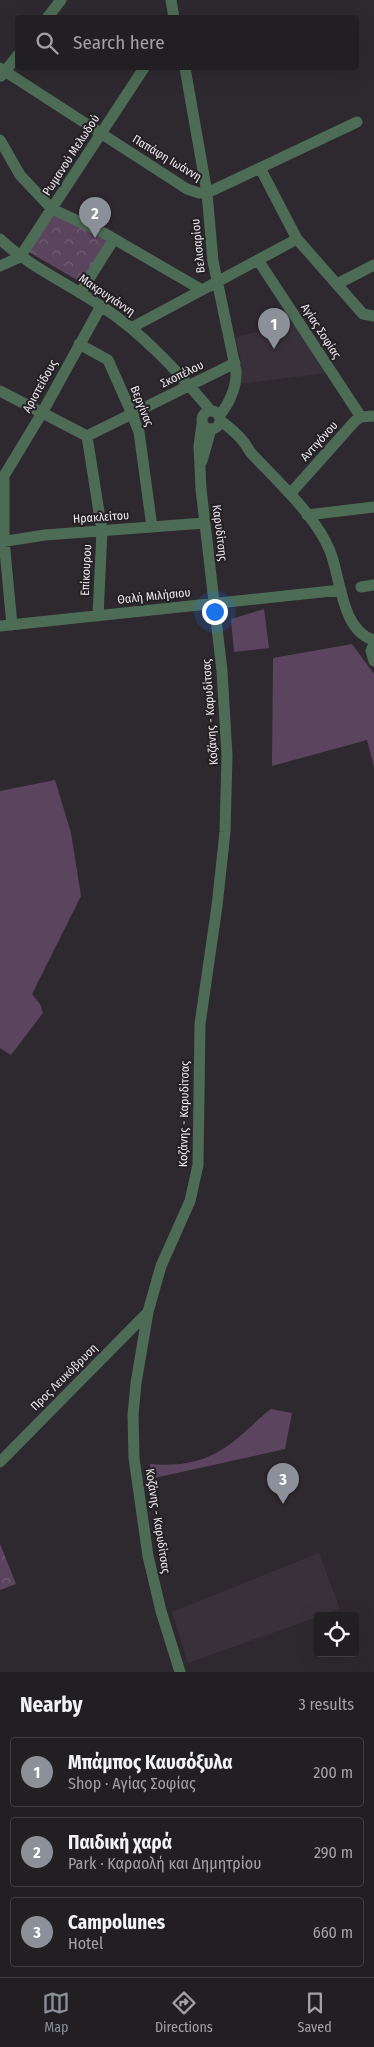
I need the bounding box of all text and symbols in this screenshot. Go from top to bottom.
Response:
search box [15,15,359,70]
icon: search [33,29,61,57]
text: Search here [73,31,165,54]
street label: Ρωμανού Μελωδού [40,112,102,198]
street label: Παπάφη Ιωάννη [130,132,204,184]
pin: 2 [79,197,111,238]
street label: Βελισαρίου [188,218,208,274]
street label: Μακρυγιάννη [76,271,138,319]
street label: Αγίας Σοφίας [298,301,344,361]
pin: 1 [258,308,290,349]
street label: Αριστείδους [20,357,60,415]
street label: Σκοπέλου [158,358,206,390]
street label: Βεργίνας [128,384,156,428]
street label: Αντιγόνου [298,418,340,464]
street label: Καρυδίτσης [210,504,230,562]
street label: Ηρακλείτου [72,508,130,526]
street label: Επίκουρου [78,544,94,596]
street label: Θαλή Μιλήσιου [117,585,191,607]
your location [202,599,228,625]
street label: Κοζάνης - Καρυδίτσας [199,659,221,765]
street label: Κοζάνης - Καρυδίτσας [176,1061,192,1167]
street label: Προς Λευκόβρυση [28,1341,100,1413]
pin: 3 [267,1463,299,1504]
street label: Κοζάνης - Καρυδίτσας [143,1467,173,1575]
map controls [314,1612,359,1657]
button: locate [314,1612,359,1657]
text: Nearby [20,1692,82,1718]
text: 3 results [298,1695,354,1714]
text: Μπάμπος Καυσόξυλα [68,1751,233,1774]
text: 1 [34,1763,40,1782]
text: 200 m [313,1763,353,1782]
text: Shop · Αγίας Σοφίας [68,1774,196,1793]
text: Παιδική χαρά [68,1831,172,1854]
text: 2 [33,1843,41,1862]
text: 290 m [314,1843,353,1862]
text: Park · Καραολή και Δημητρίου [68,1854,261,1873]
text: Campolunes [68,1911,165,1934]
text: 3 [33,1923,41,1942]
text: 660 m [313,1923,353,1942]
text: Hotel [68,1934,103,1953]
tab: Map [42,1989,70,2036]
tab: Directions [155,1989,213,2036]
tab: Saved [297,1989,332,2036]

